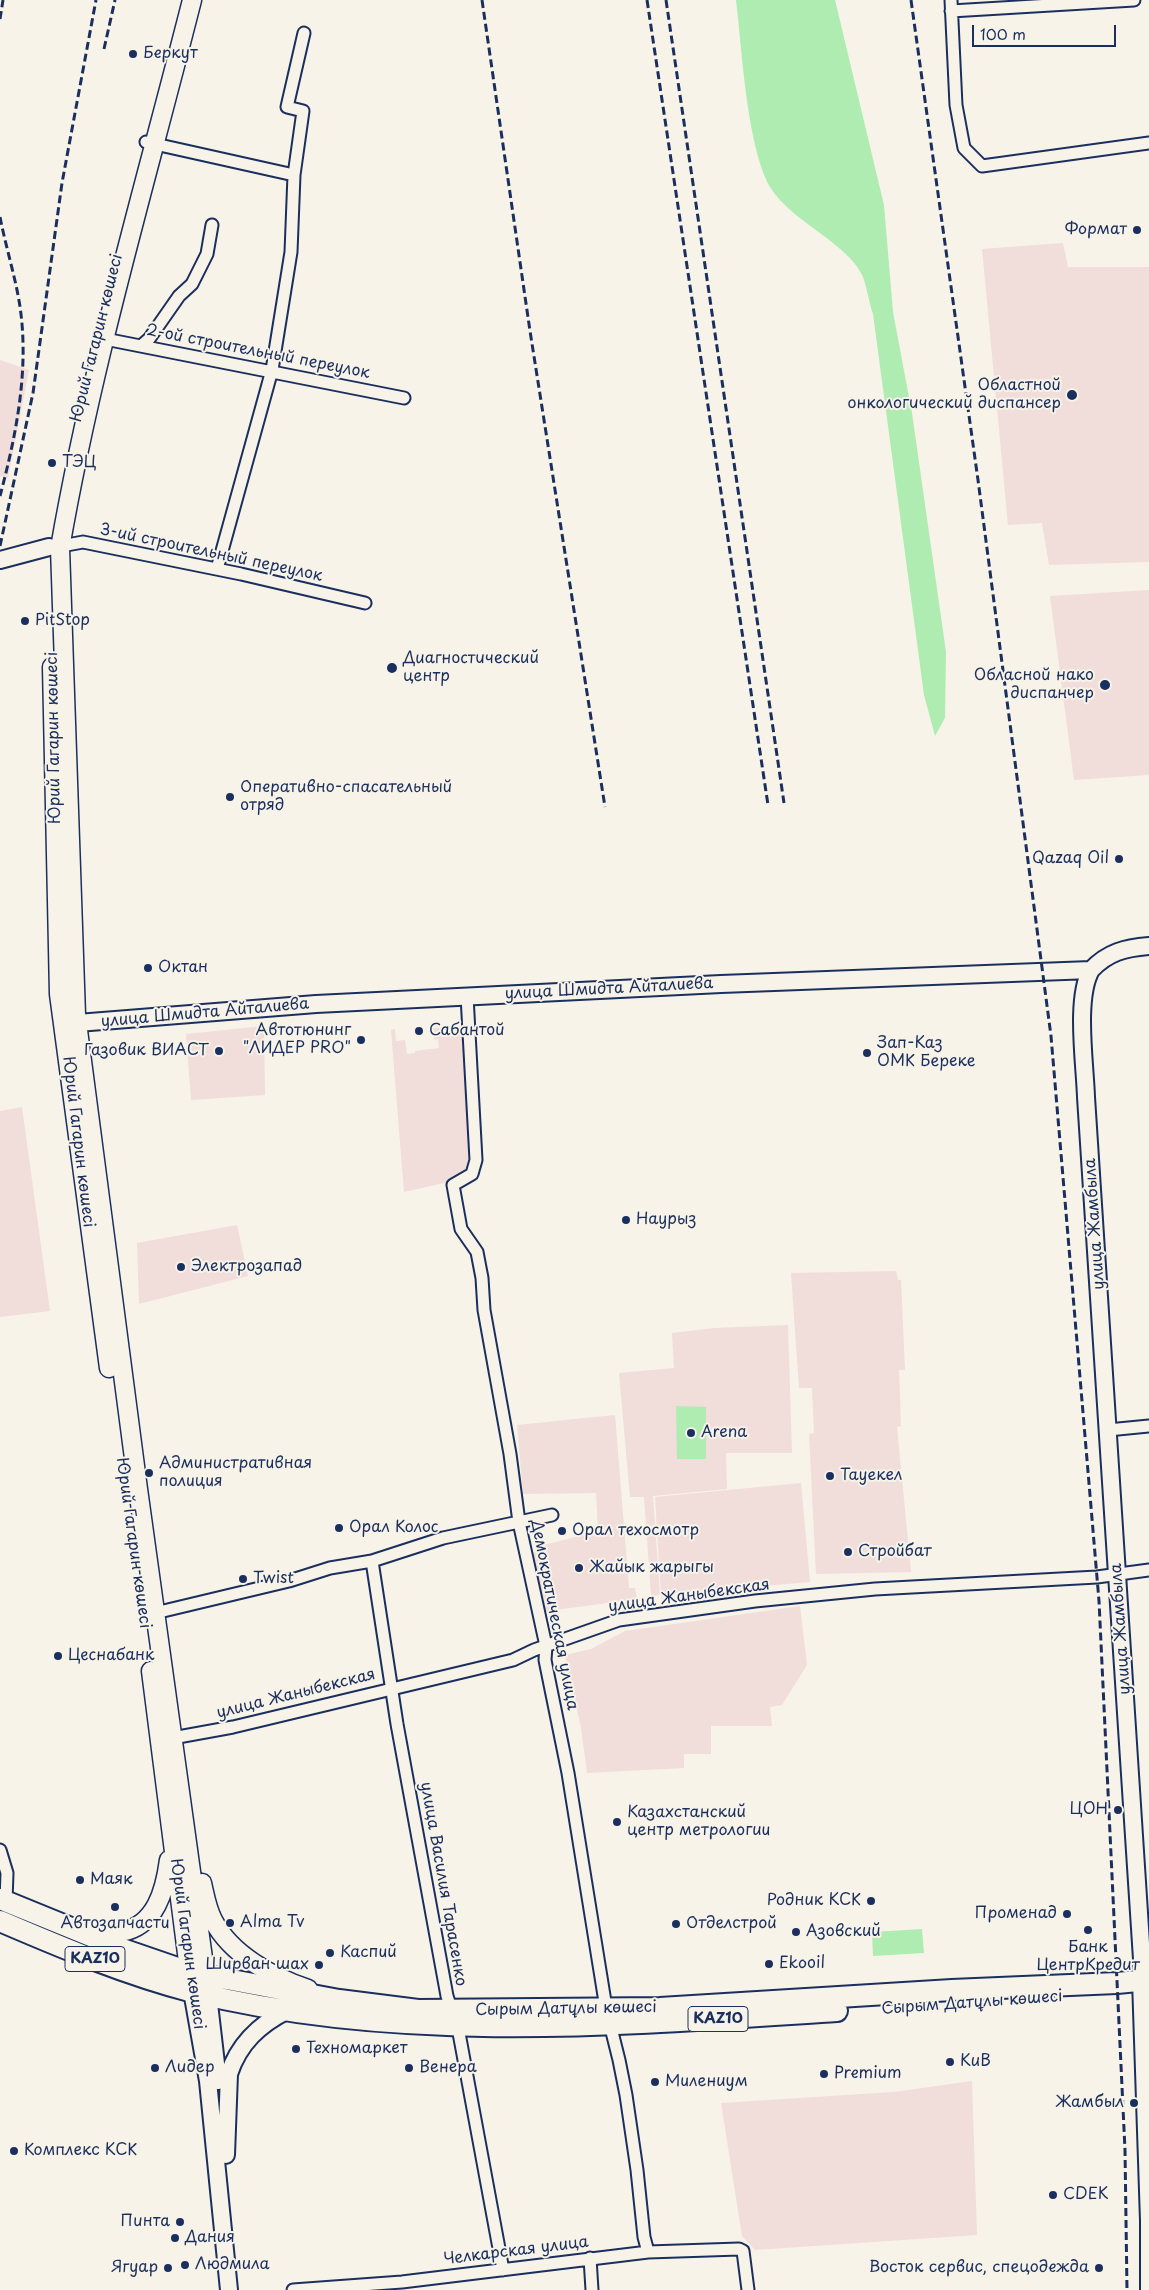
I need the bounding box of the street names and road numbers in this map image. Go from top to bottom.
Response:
street label: Юрий Гагарин көшесі [67,252,127,424]
street label: 2-ой строительный переулок [145,321,371,383]
street label: 3-ий строительный переулок [98,520,324,586]
street label: Юрий Гагарин көшесі [43,652,65,824]
street label: улица Шмидта Айталиева [504,974,714,1004]
street label: улица Шмидта Айталиева [100,994,310,1032]
street label: Юрий Гагарин көшесі [58,1055,98,1229]
street label: улица Жамбыла [1081,1158,1109,1290]
street label: Юрий Гагарин көшесі [111,1456,155,1630]
street label: Демократическая улица [526,1518,582,1712]
street label: улица Жамбыла [1107,1563,1135,1695]
street label: улица Жаныбекская [607,1575,771,1617]
street label: улица Жаныбекская [215,1665,377,1723]
street label: улица Василия Тарасенко [416,1780,470,1988]
street label: Юрий Гагарин көшесі [165,1857,209,2031]
road number: KAZ10 [65,1946,125,1972]
street label: Сырым Датұлы көшесі [881,1987,1063,2019]
street label: Сырым Датұлы көшесі [475,1998,657,2020]
road number: KAZ10 [688,2006,748,2032]
street label: Челкарская улица [442,2233,590,2269]

